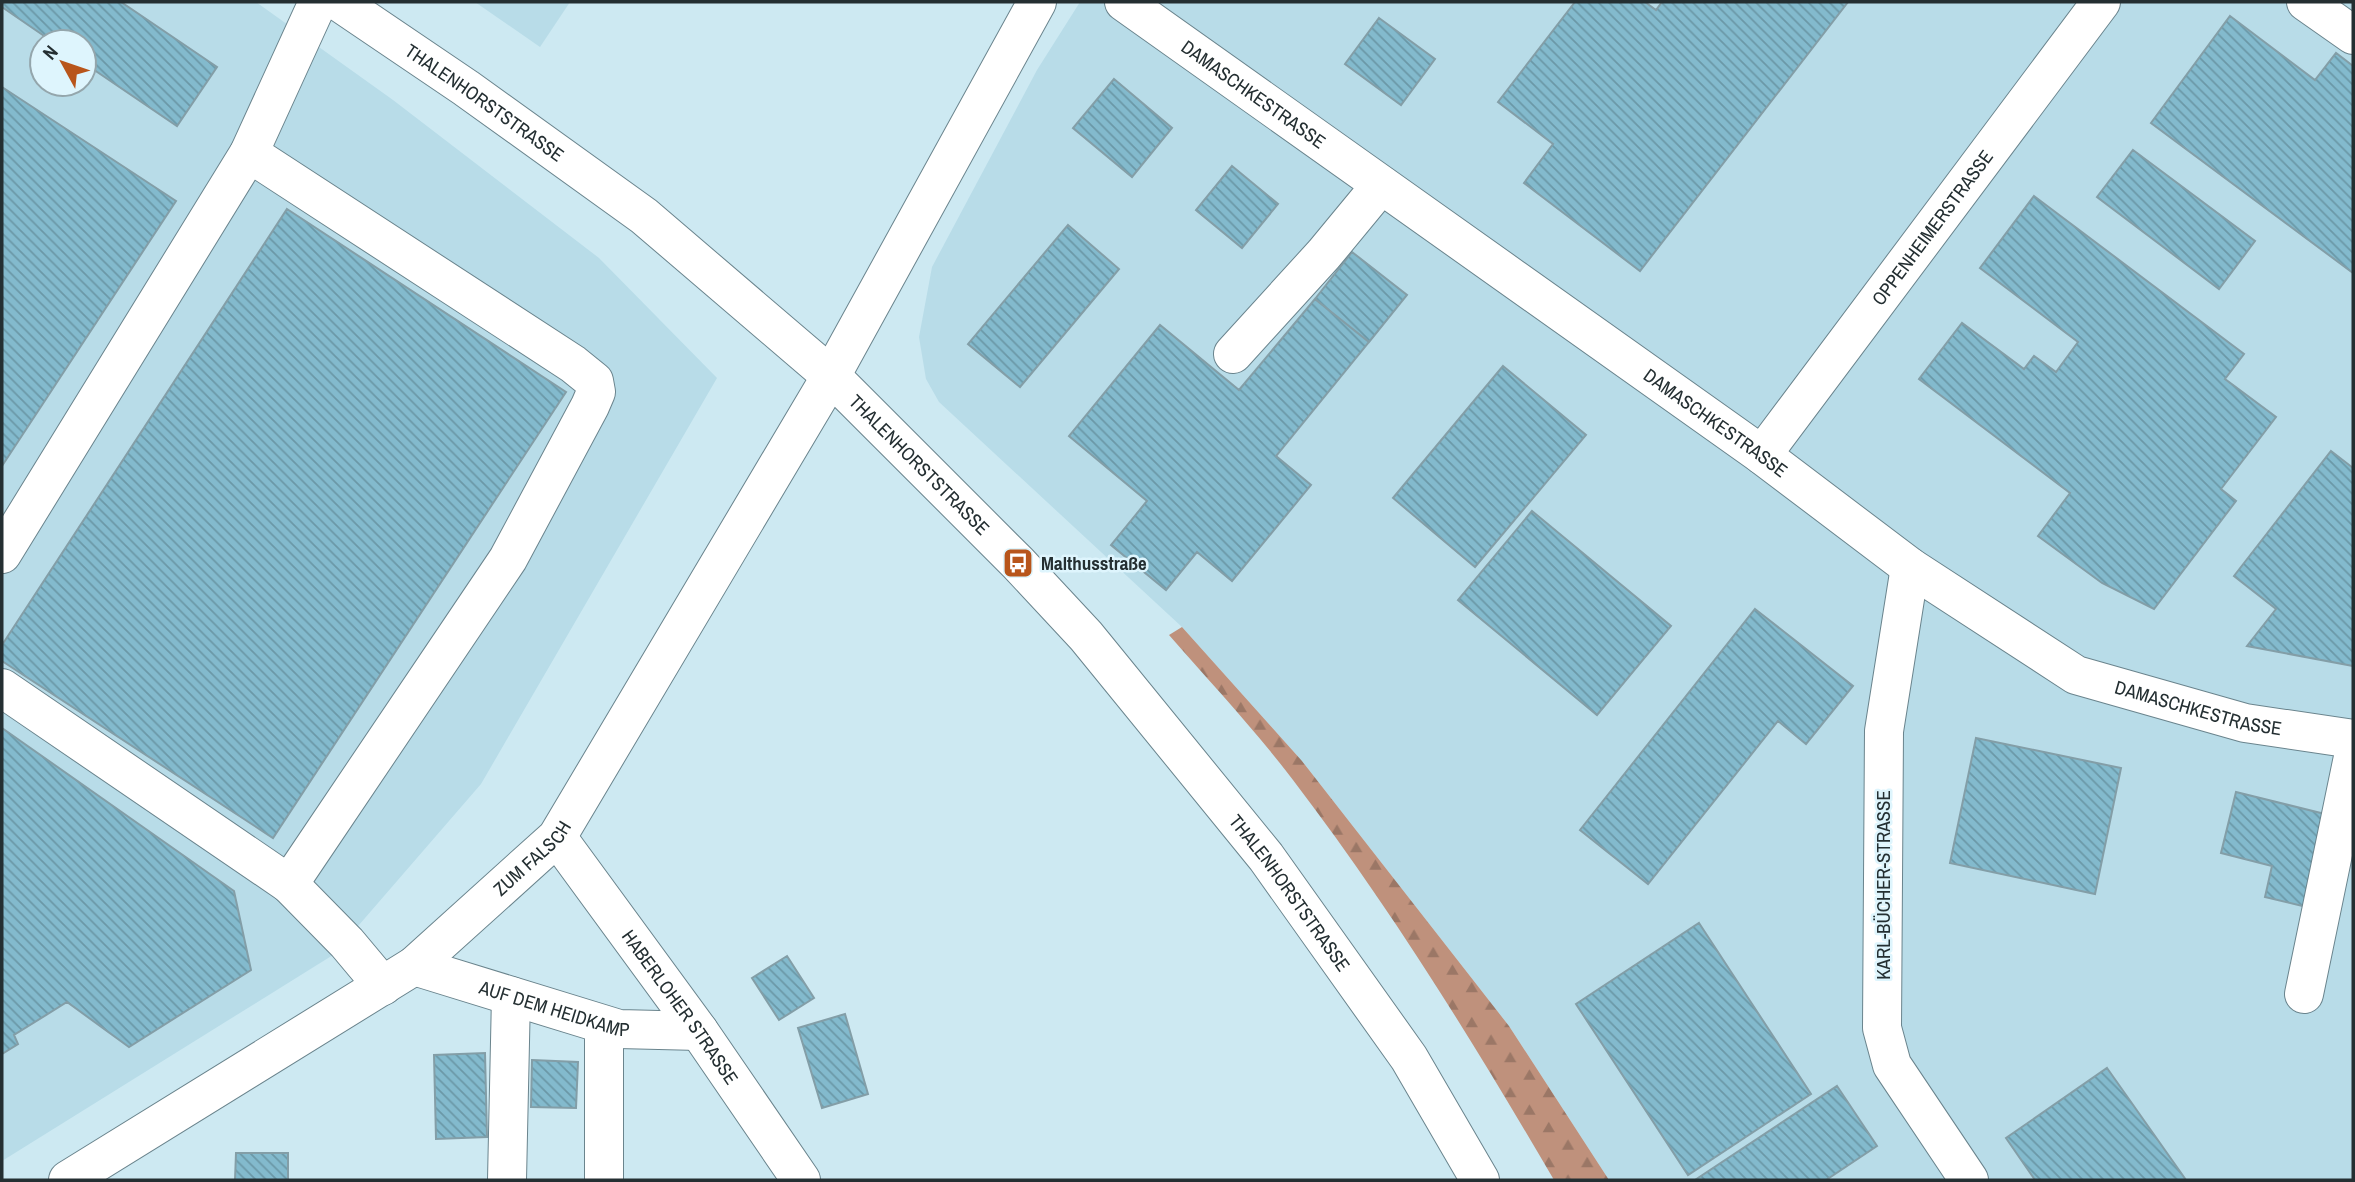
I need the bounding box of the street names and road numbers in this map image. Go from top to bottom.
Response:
street label: DAMASCHKESTRASSE [1176,34,1331,154]
street label: THALENHORSTSTRASSE [400,38,569,167]
street label: OPPENHEIMERSTRASSE [1865,145,1999,311]
street label: DAMASCHKESTRASSE [1638,362,1793,483]
street label: THALENHORSTSTRASSE [844,389,996,541]
street label: DAMASCHKESTRASSE [2112,674,2284,741]
street label: KARL-BÜCHER-STRASSE [1870,790,1896,980]
street label: THALENHORSTSTRASSE [1223,809,1356,977]
street label: ZUM FALSCH [488,816,577,901]
street label: HABERLOHER STRASSE [616,924,745,1089]
street label: AUF DEM HEIDKAMP [475,974,630,1042]

